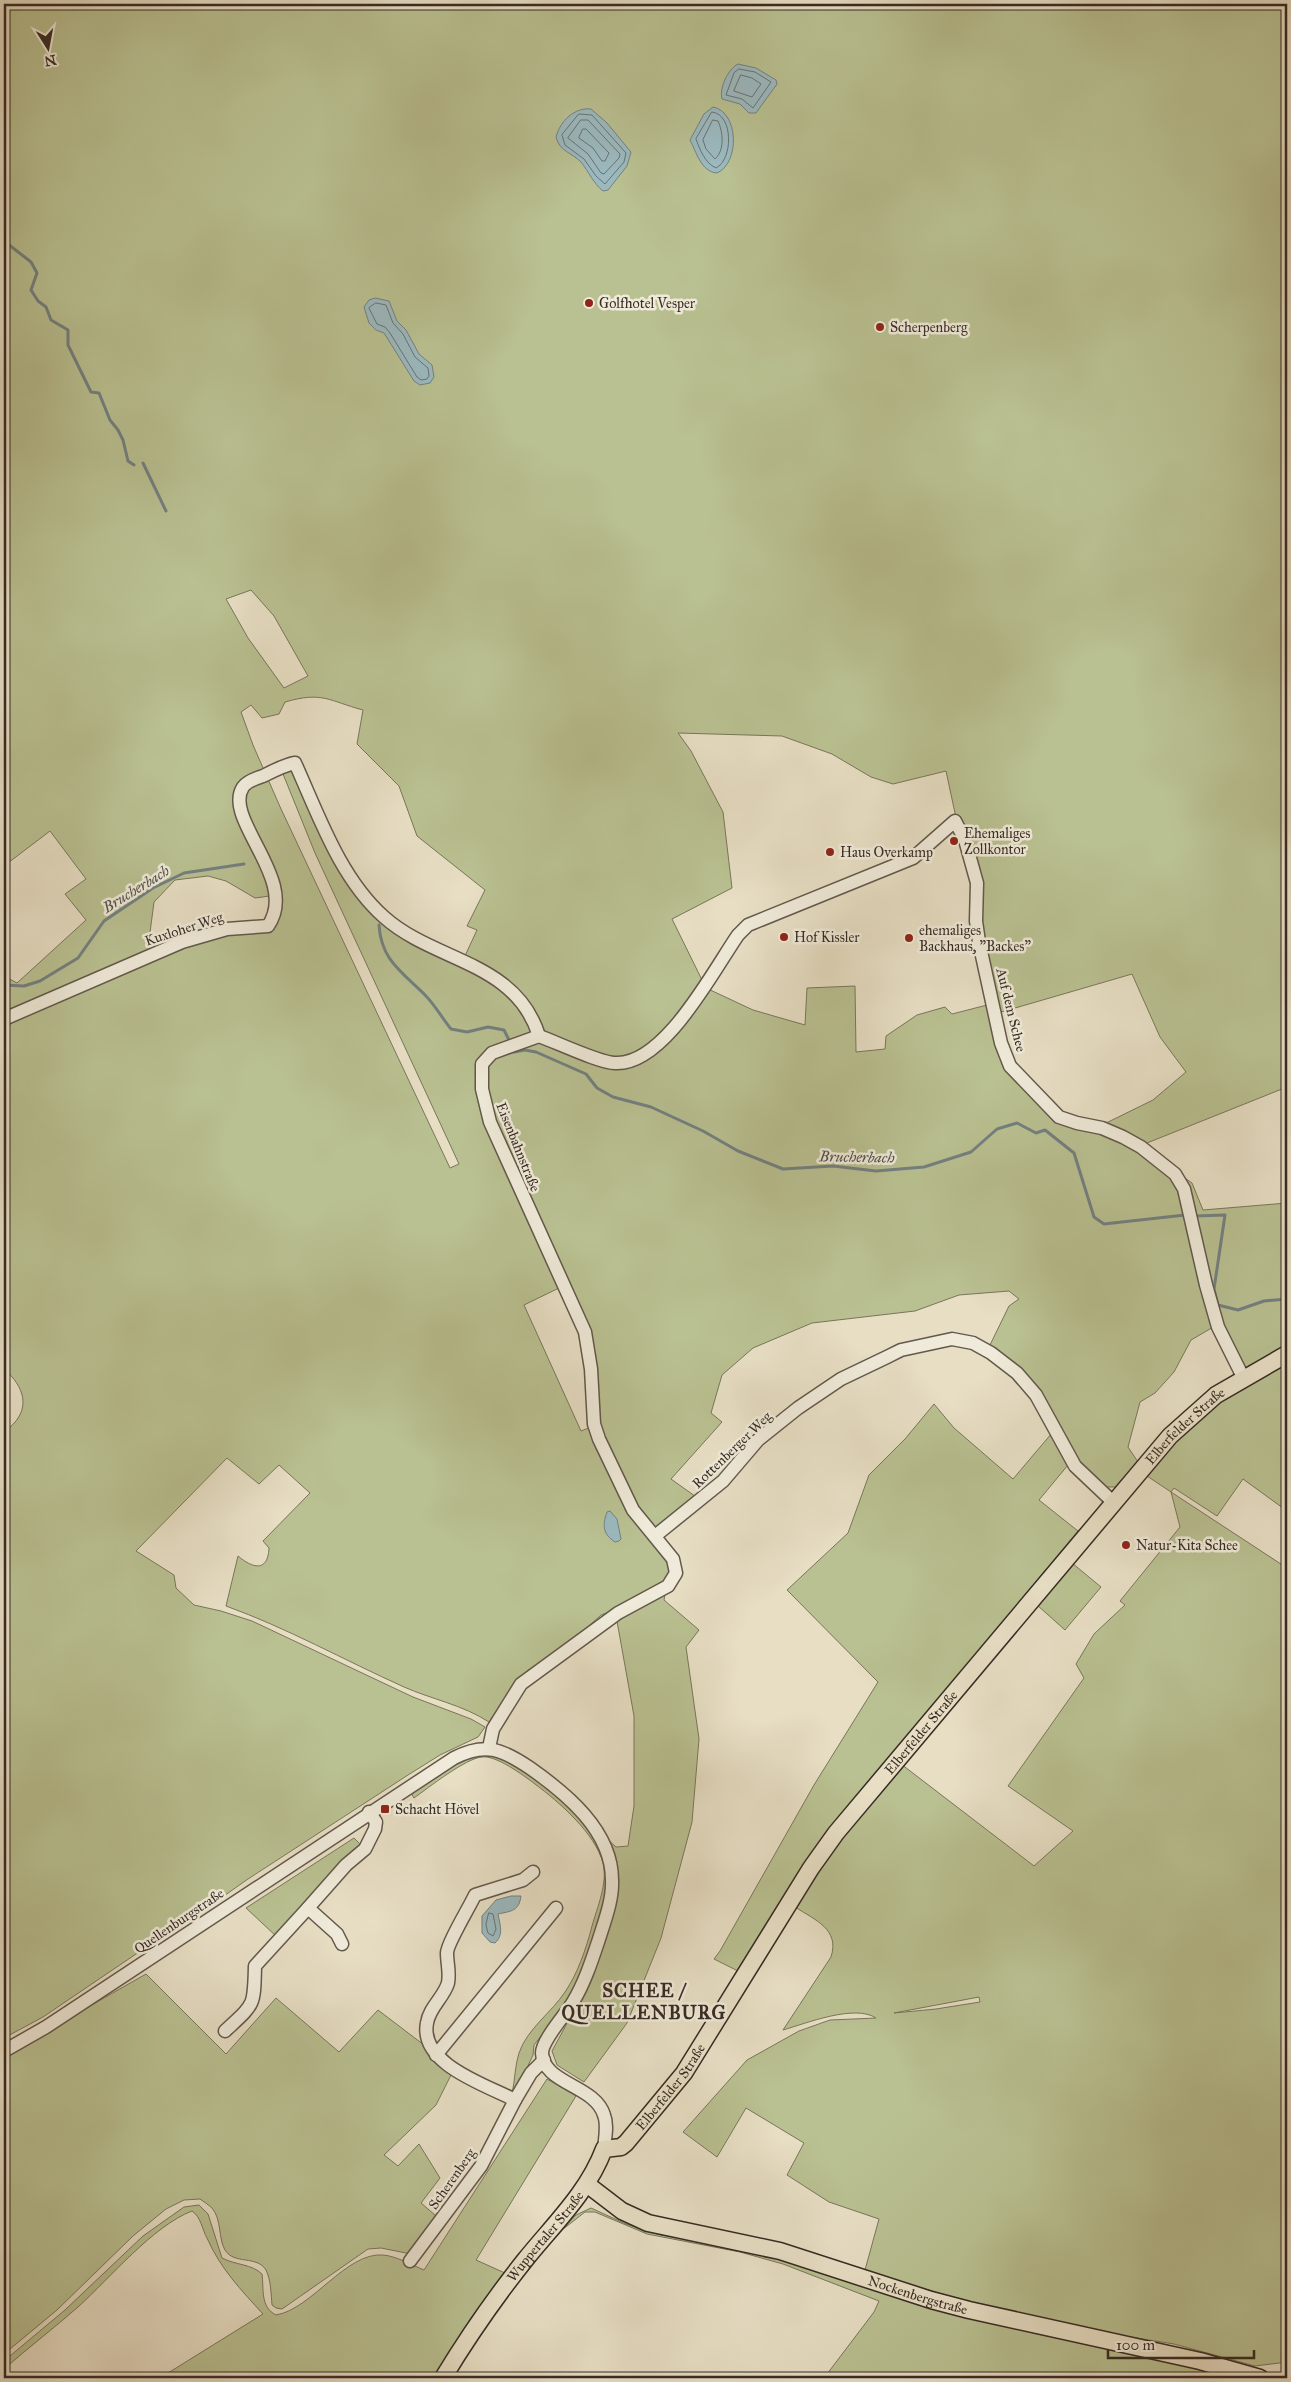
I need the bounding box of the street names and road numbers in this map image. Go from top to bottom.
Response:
street label: Kuxloher Weg [143,908,226,950]
street label: Auf dem Schee [992,966,1030,1054]
street label: Eisenbahnstraße [492,1100,544,1194]
street label: Elberfelder Straße [1141,1383,1228,1468]
street label: Rottenberger Weg [689,1408,776,1492]
street label: Elberfelder Straße [881,1687,961,1778]
street label: Quellenburgstraße [131,1885,227,1957]
street label: Elberfelder Straße [632,2040,709,2133]
street label: Scherenberg [425,2145,479,2213]
street label: Wuppertaler Straße [503,2188,587,2285]
street label: Nockenbergstraße [866,2272,970,2318]

